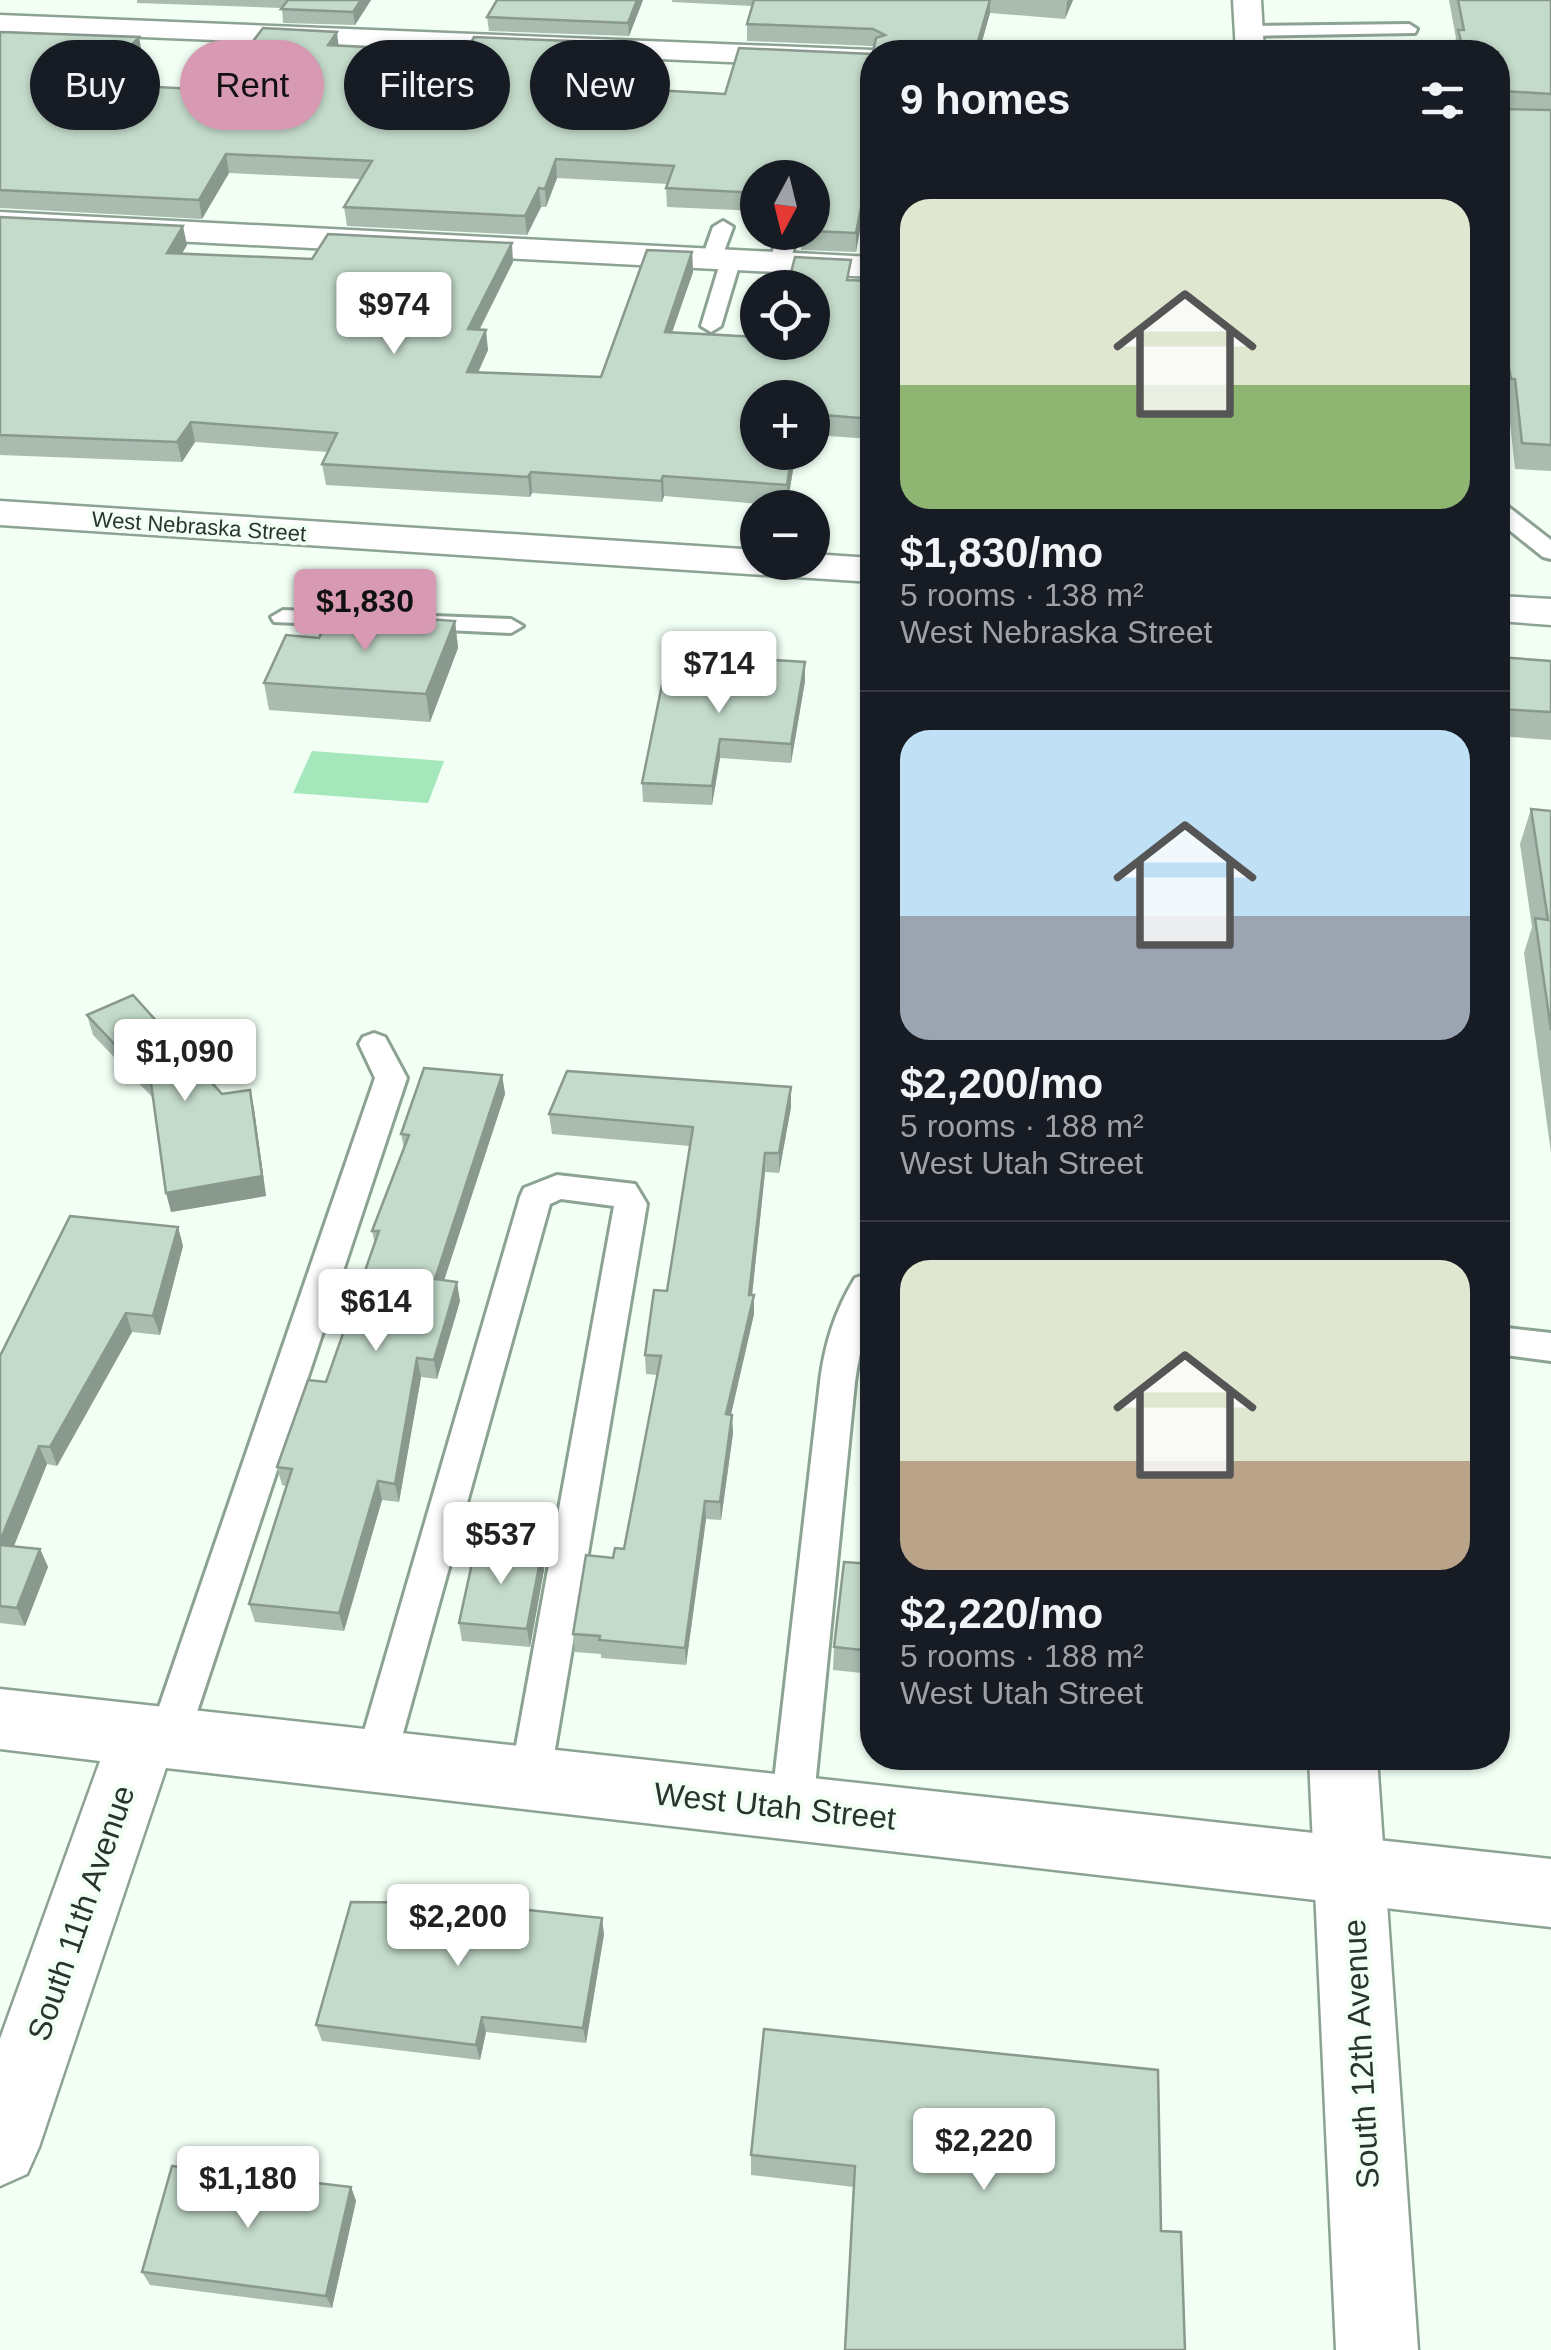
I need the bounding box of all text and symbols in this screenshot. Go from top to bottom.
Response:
chip: Buy [30,40,160,130]
chip: Rent [180,40,324,130]
chip: Filters [344,40,510,130]
chip: New [530,40,670,130]
icon: filters [1415,73,1470,128]
text: 9 homes [900,76,1070,123]
north arrow [740,160,830,250]
map controls [740,160,830,580]
icon: home [1095,264,1275,444]
button: locate [740,270,830,360]
pin: $974 [335,272,453,357]
text: $974 [358,286,430,322]
button: + [740,380,830,470]
button: − [740,490,830,580]
street label: West Nebraska Street [91,507,307,546]
text: $1,830/mo [900,529,1103,576]
pin: $1,830 [284,569,446,654]
text: 5 rooms · 138 m² [900,577,1144,613]
text: $1,830 [316,583,414,619]
text: West Nebraska Street [900,614,1212,650]
pin: $714 [660,631,778,716]
text: $714 [683,645,755,681]
icon: home [1095,795,1275,975]
pin: $1,090 [104,1019,266,1104]
text: $1,090 [136,1033,234,1069]
text: $2,200/mo [900,1060,1103,1107]
text: 5 rooms · 188 m² [900,1108,1144,1144]
text: West Utah Street [900,1145,1143,1181]
pin: $614 [317,1269,435,1354]
text: $614 [340,1283,412,1319]
icon: home [1095,1325,1275,1505]
pin: $537 [442,1502,560,1587]
text: $537 [465,1516,537,1552]
text: $2,220/mo [900,1590,1103,1637]
text: 5 rooms · 188 m² [900,1638,1144,1674]
text: West Utah Street [900,1675,1143,1711]
street label: West Utah Street [652,1775,898,1837]
street label: South 11th Avenue [20,1781,142,2045]
pin: $2,200 [377,1884,539,1969]
text: $2,200 [409,1898,507,1934]
street label: South 12th Avenue [1336,1918,1386,2190]
pin: $2,220 [903,2108,1065,2193]
text: $2,220 [935,2122,1033,2158]
pin: $1,180 [167,2146,329,2231]
text: $1,180 [199,2160,297,2196]

